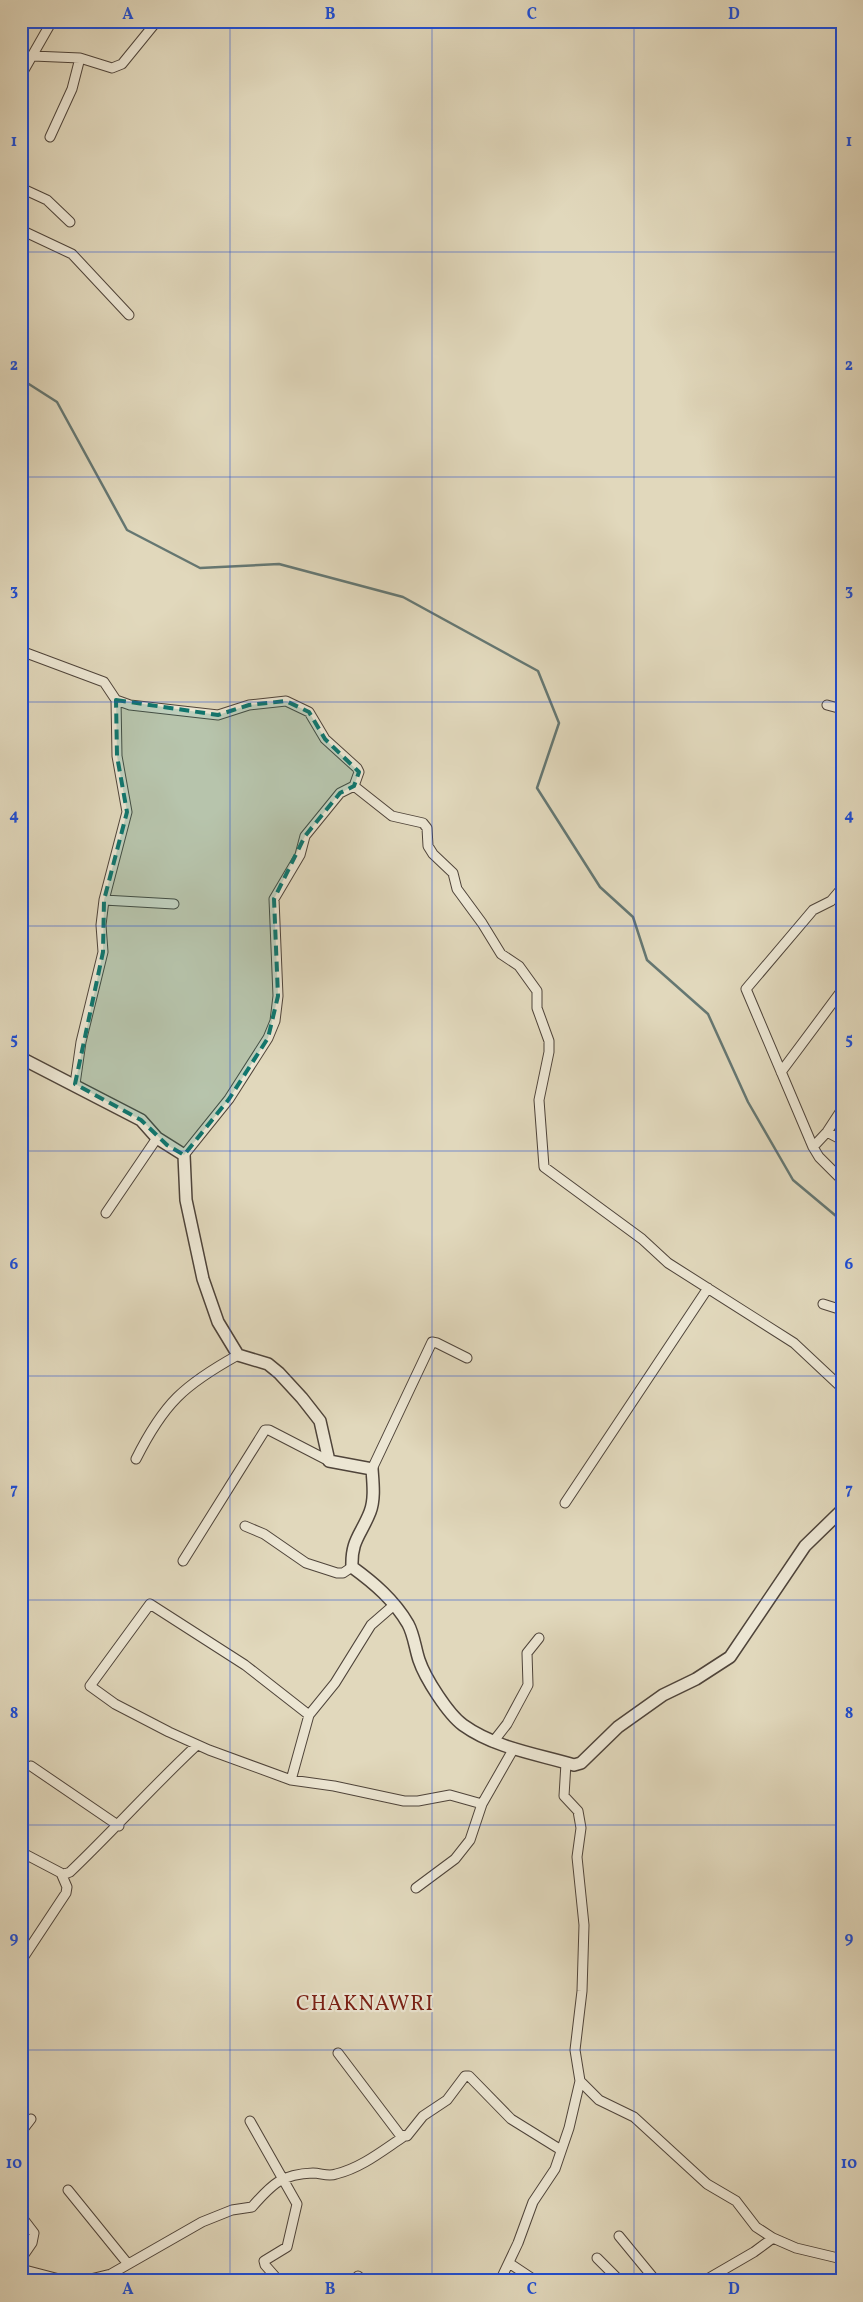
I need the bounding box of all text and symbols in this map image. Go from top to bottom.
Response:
text: A [122,4,134,26]
text: B [325,4,336,26]
text: C [527,4,537,26]
text: D [728,4,740,26]
text: 1 [11,131,17,153]
text: 1 [846,131,852,153]
text: 2 [10,355,18,377]
text: 2 [845,355,853,377]
text: 3 [10,580,18,602]
text: 3 [845,580,853,602]
text: 4 [9,805,19,827]
text: 4 [844,805,854,827]
text: 5 [10,1029,18,1051]
text: 5 [845,1029,853,1051]
text: 6 [10,1254,19,1276]
text: 6 [845,1254,854,1276]
text: 7 [10,1479,18,1501]
text: 7 [845,1479,853,1501]
text: 8 [10,1703,18,1725]
text: 8 [845,1703,853,1725]
text: 9 [10,1928,19,1950]
text: 9 [845,1928,854,1950]
district label: CHAKNAWRI [296,1990,434,2019]
text: 10 [6,2153,22,2175]
text: 10 [841,2153,857,2175]
text: A [122,2279,134,2301]
text: B [325,2279,336,2301]
text: C [527,2279,537,2301]
text: D [728,2279,740,2301]

